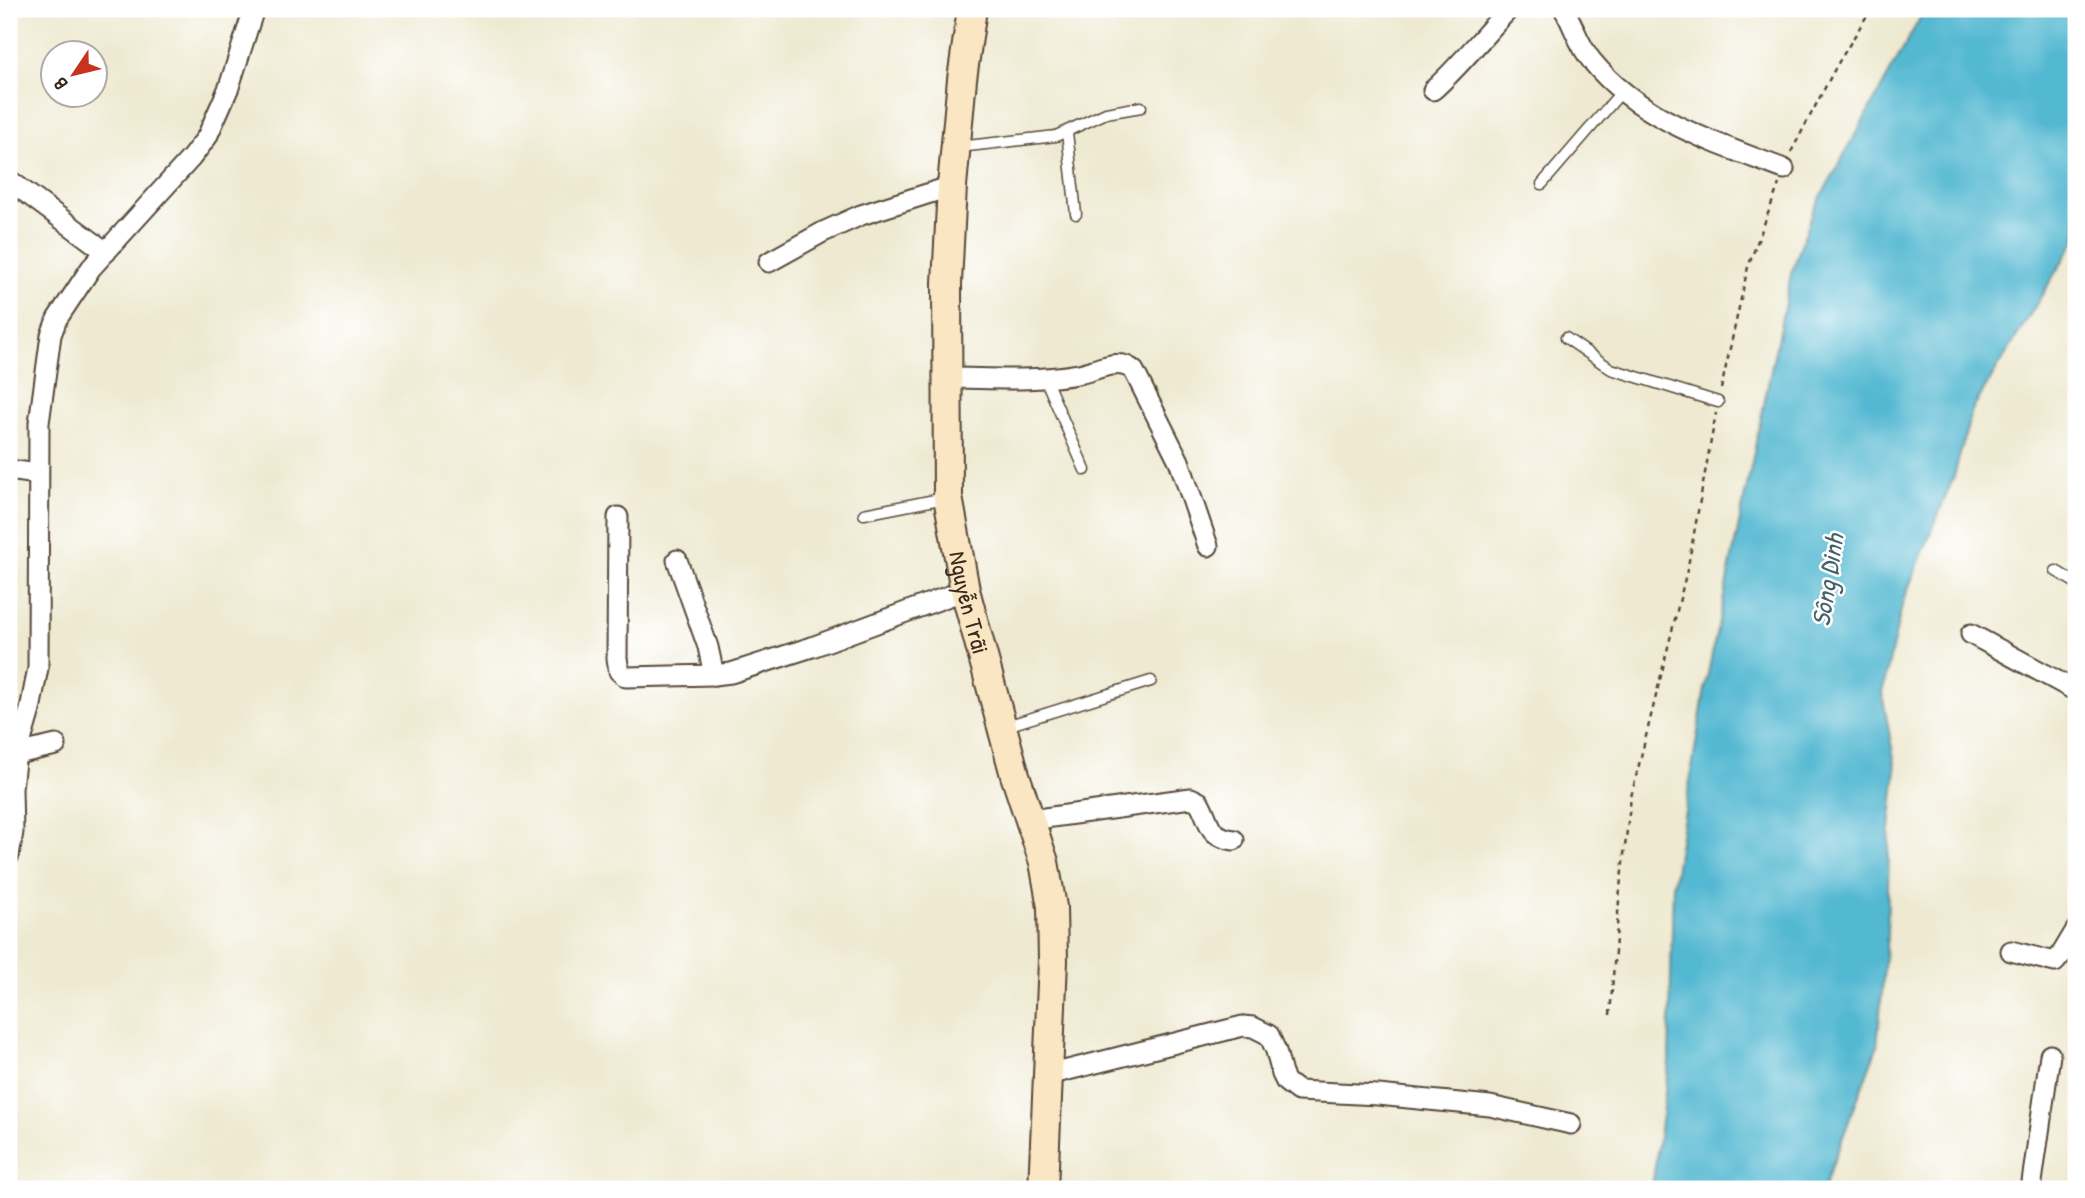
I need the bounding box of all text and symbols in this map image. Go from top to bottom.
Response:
north arrow [38,38,108,108]
text: B [46,72,73,95]
water label: Sông Dinh [1802,529,1853,629]
street label: Nguyễn Trãi [942,549,998,657]

